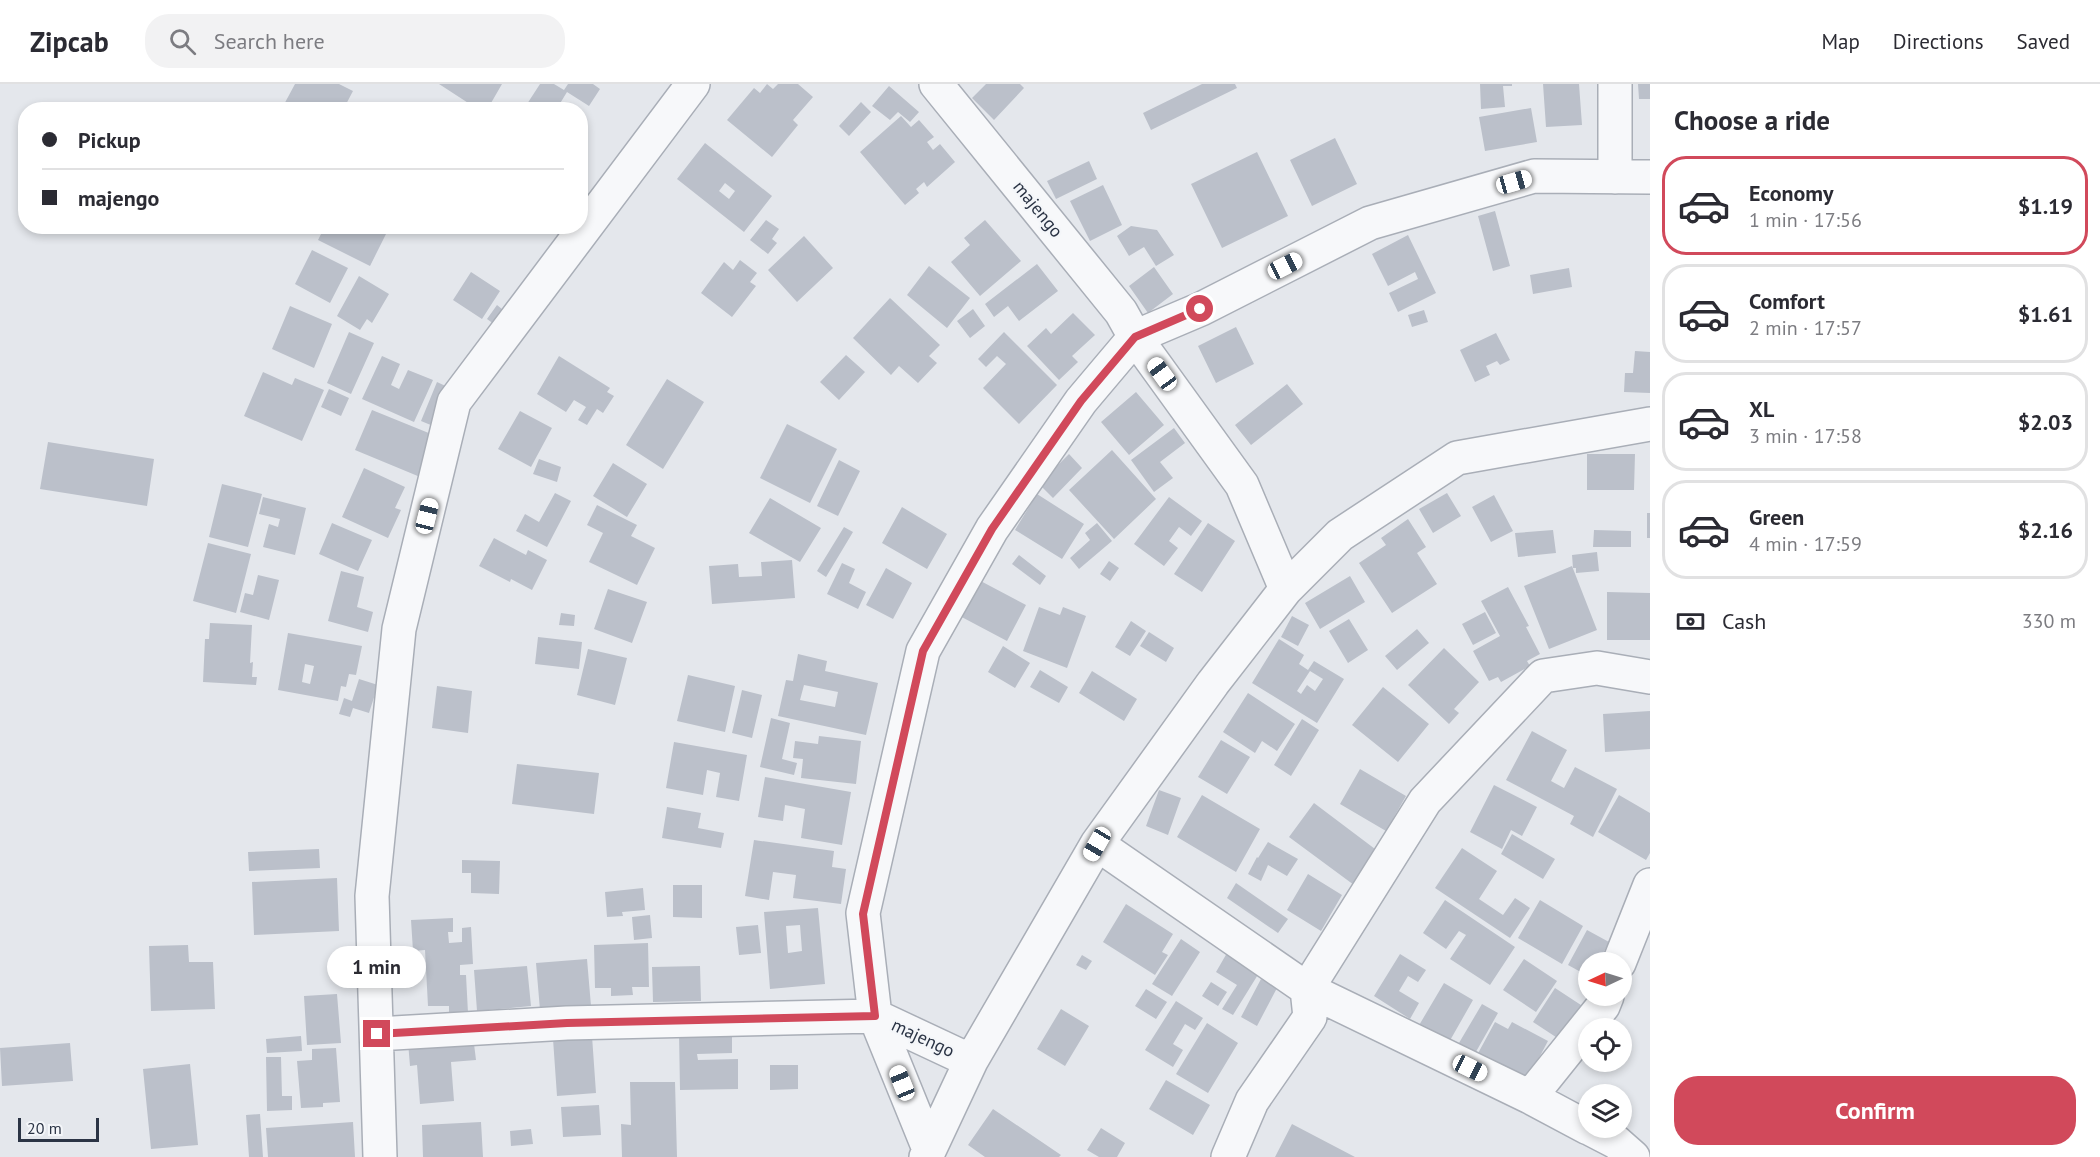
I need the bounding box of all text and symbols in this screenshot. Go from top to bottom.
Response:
search box [145,14,565,68]
text: Zipcab [30,23,109,60]
icon: search [166,25,199,58]
text: Search here [214,27,325,55]
text: Map [1821,28,1860,55]
text: Directions [1893,28,1984,55]
text: Saved [2017,28,2070,55]
text: Choose a ride [1674,103,1830,137]
text: Pickup [78,126,141,154]
car [1494,168,1534,196]
street label: majengo [1008,176,1068,242]
icon: car [1677,179,1731,233]
text: Economy [1749,179,1833,207]
text: majengo [78,184,159,212]
text: $1.19 [2018,192,2073,220]
text: 1 min · 17:56 [1749,207,1862,233]
car [1265,250,1305,282]
icon: car [1677,287,1731,341]
text: Comfort [1749,287,1825,315]
route start [1186,295,1213,322]
text: $1.61 [2018,300,2073,328]
text: 2 min · 17:57 [1749,315,1862,341]
car [1144,354,1180,394]
icon: car [1677,395,1731,449]
text: XL [1749,395,1774,423]
text: $2.03 [2018,408,2073,436]
text: 3 min · 17:58 [1749,423,1862,449]
car [414,496,440,536]
icon: car [1677,503,1731,557]
text: Green [1749,503,1804,531]
text: $2.16 [2018,516,2073,544]
text: 4 min · 17:59 [1749,531,1862,557]
icon: cash [1674,605,1707,638]
text: Cash [1722,607,1766,635]
text: 330 m [2022,608,2076,634]
car [1080,824,1114,864]
callout: 1 min [328,947,427,989]
north arrow [1578,952,1632,1006]
map controls [1578,952,1632,1138]
text: 1 min [352,954,401,980]
street label: majengo [888,1013,958,1062]
button: locate [1578,1018,1632,1072]
route end [363,1020,390,1047]
car [1450,1052,1490,1084]
car [887,1063,917,1103]
button: Confirm [1674,1076,2076,1145]
button: layers [1578,1084,1632,1138]
scale bar [18,1115,99,1142]
text: 20 m [27,1118,62,1138]

